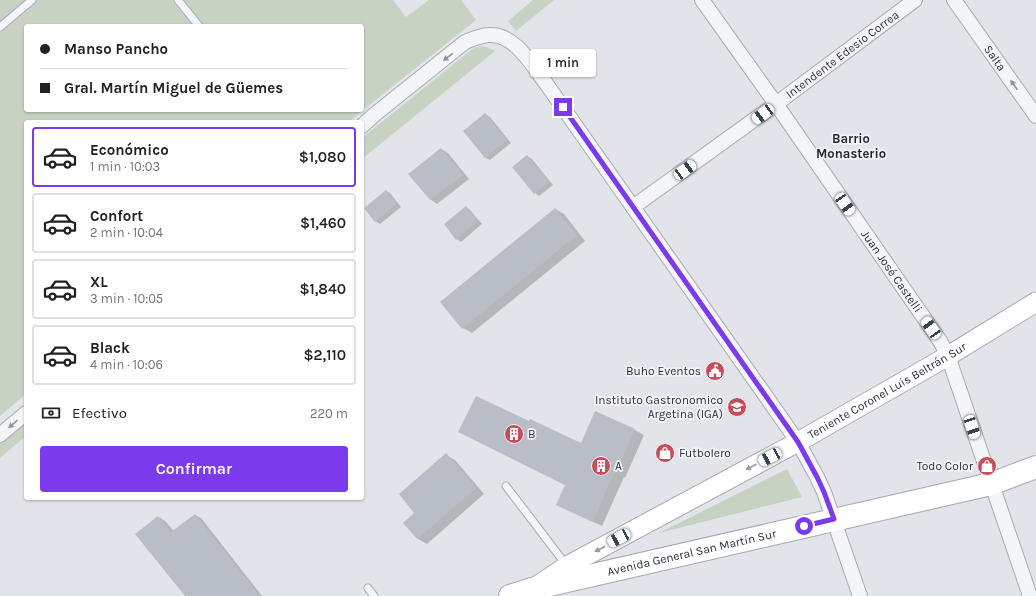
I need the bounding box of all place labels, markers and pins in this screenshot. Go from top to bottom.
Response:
public building icon: Buho Eventos [704,360,726,382]
place label: Buho Eventos [626,364,701,378]
place label: Instituto Gastronomico Argetina (IGA) [595,393,723,421]
school or university icon: Instituto Gastronomico Argetina (IGA) [726,396,748,418]
building icon: B [503,423,525,445]
place label: B [528,427,535,441]
shop icon: Futbolero [654,442,676,464]
place label: Futbolero [679,446,731,460]
building icon: A [590,455,612,477]
shop icon: Todo Color [976,455,998,477]
place label: A [615,459,622,473]
place label: Todo Color [917,459,974,473]

